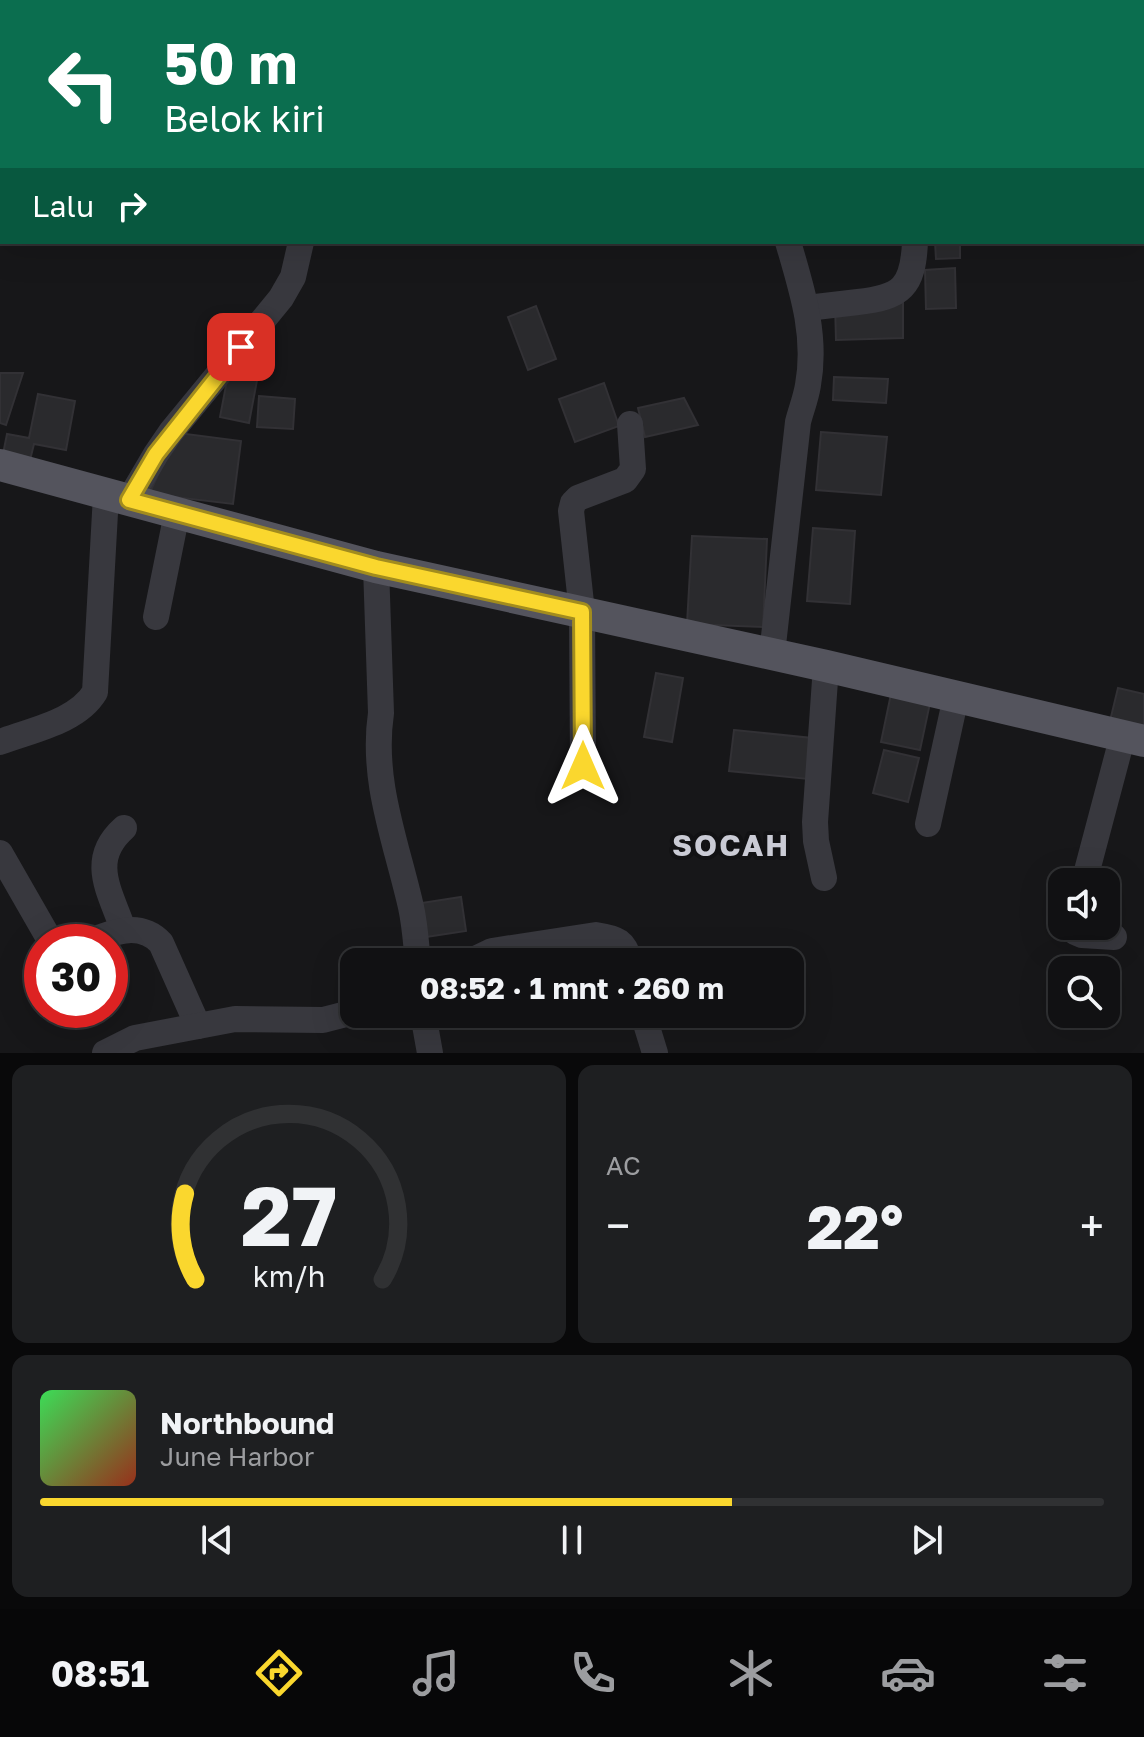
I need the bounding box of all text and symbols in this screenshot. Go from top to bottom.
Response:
text: 50 m [164,29,298,96]
icon: left [32,32,136,136]
text: Belok kiri [164,97,325,140]
icon: right [110,184,154,228]
text: Lalu [32,188,94,224]
pin [207,313,275,381]
icon: arrive [219,325,263,369]
position arrow [541,724,625,808]
district label: SOCAH [672,827,790,863]
map controls [1048,868,1120,1028]
button: sound [1048,868,1120,940]
speed limit sign: 30 [24,924,128,1028]
button: search [1048,956,1120,1028]
text: 08:52 · 1 mnt · 260 m [420,970,724,1006]
text: AC [606,1150,641,1181]
text: 27 [241,1164,337,1264]
text: 22° [807,1190,903,1262]
text: − [606,1199,630,1252]
text: + [1080,1199,1104,1252]
text: km/h [253,1259,325,1293]
text: Northbound [160,1405,334,1441]
text: June Harbor [160,1441,314,1472]
icon: previous [195,1518,239,1562]
icon: pause [550,1518,594,1562]
icon: next [905,1518,949,1562]
icon: directions [251,1645,307,1701]
icon: music [408,1645,464,1701]
icon: phone [565,1645,621,1701]
icon: climate [723,1645,779,1701]
icon: car [880,1645,936,1701]
icon: filters [1037,1645,1093,1701]
text: 08:51 [51,1652,149,1695]

